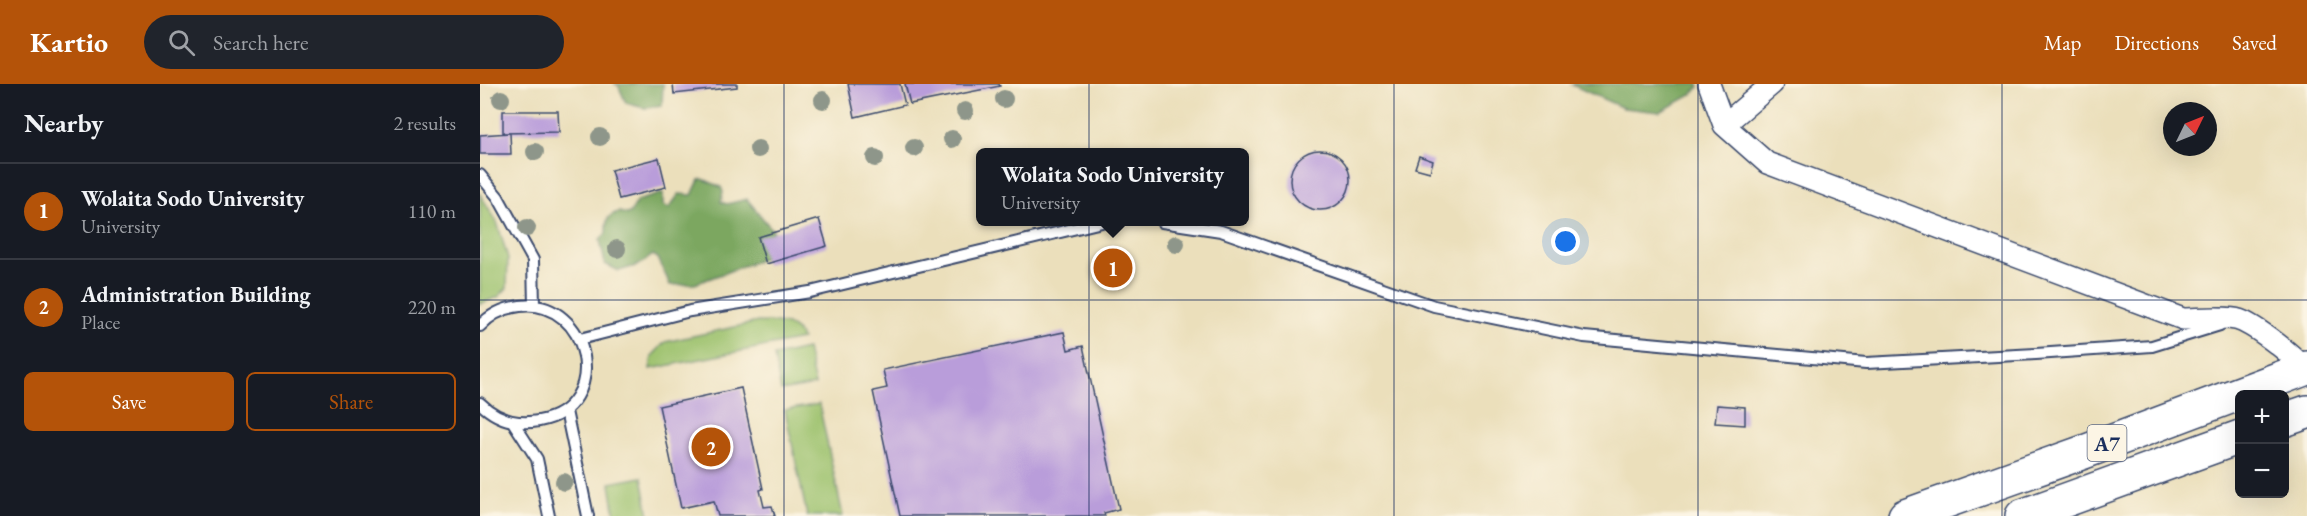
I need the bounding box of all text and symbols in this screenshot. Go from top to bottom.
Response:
search box [144,15,564,69]
text: Kartio [30,24,108,60]
icon: search [165,26,198,59]
text: Search here [213,28,309,57]
text: Map [2044,29,2081,56]
text: Directions [2114,29,2199,56]
text: Saved [2232,29,2277,56]
north arrow [2163,102,2217,156]
text: Nearby [24,106,104,140]
text: 2 results [393,110,456,136]
popup [976,148,1249,226]
text: Wolaita Sodo University [1001,160,1224,189]
text: Wolaita Sodo University [81,184,304,213]
text: University [1001,189,1080,215]
text: 1 [38,198,49,224]
text: 110 m [408,198,456,224]
text: University [81,213,160,239]
your location [1551,227,1580,256]
pin: 1 [1094,246,1132,291]
text: Administration Building [81,280,311,309]
text: 2 [38,294,49,320]
text: 220 m [408,294,456,320]
text: Place [81,309,120,335]
button: Save [24,372,234,431]
button: Share [246,372,456,431]
map controls [2235,390,2289,498]
button: + [2235,390,2289,444]
pin: 2 [692,424,730,470]
road number: A7 [2088,425,2126,461]
button: − [2235,444,2289,498]

